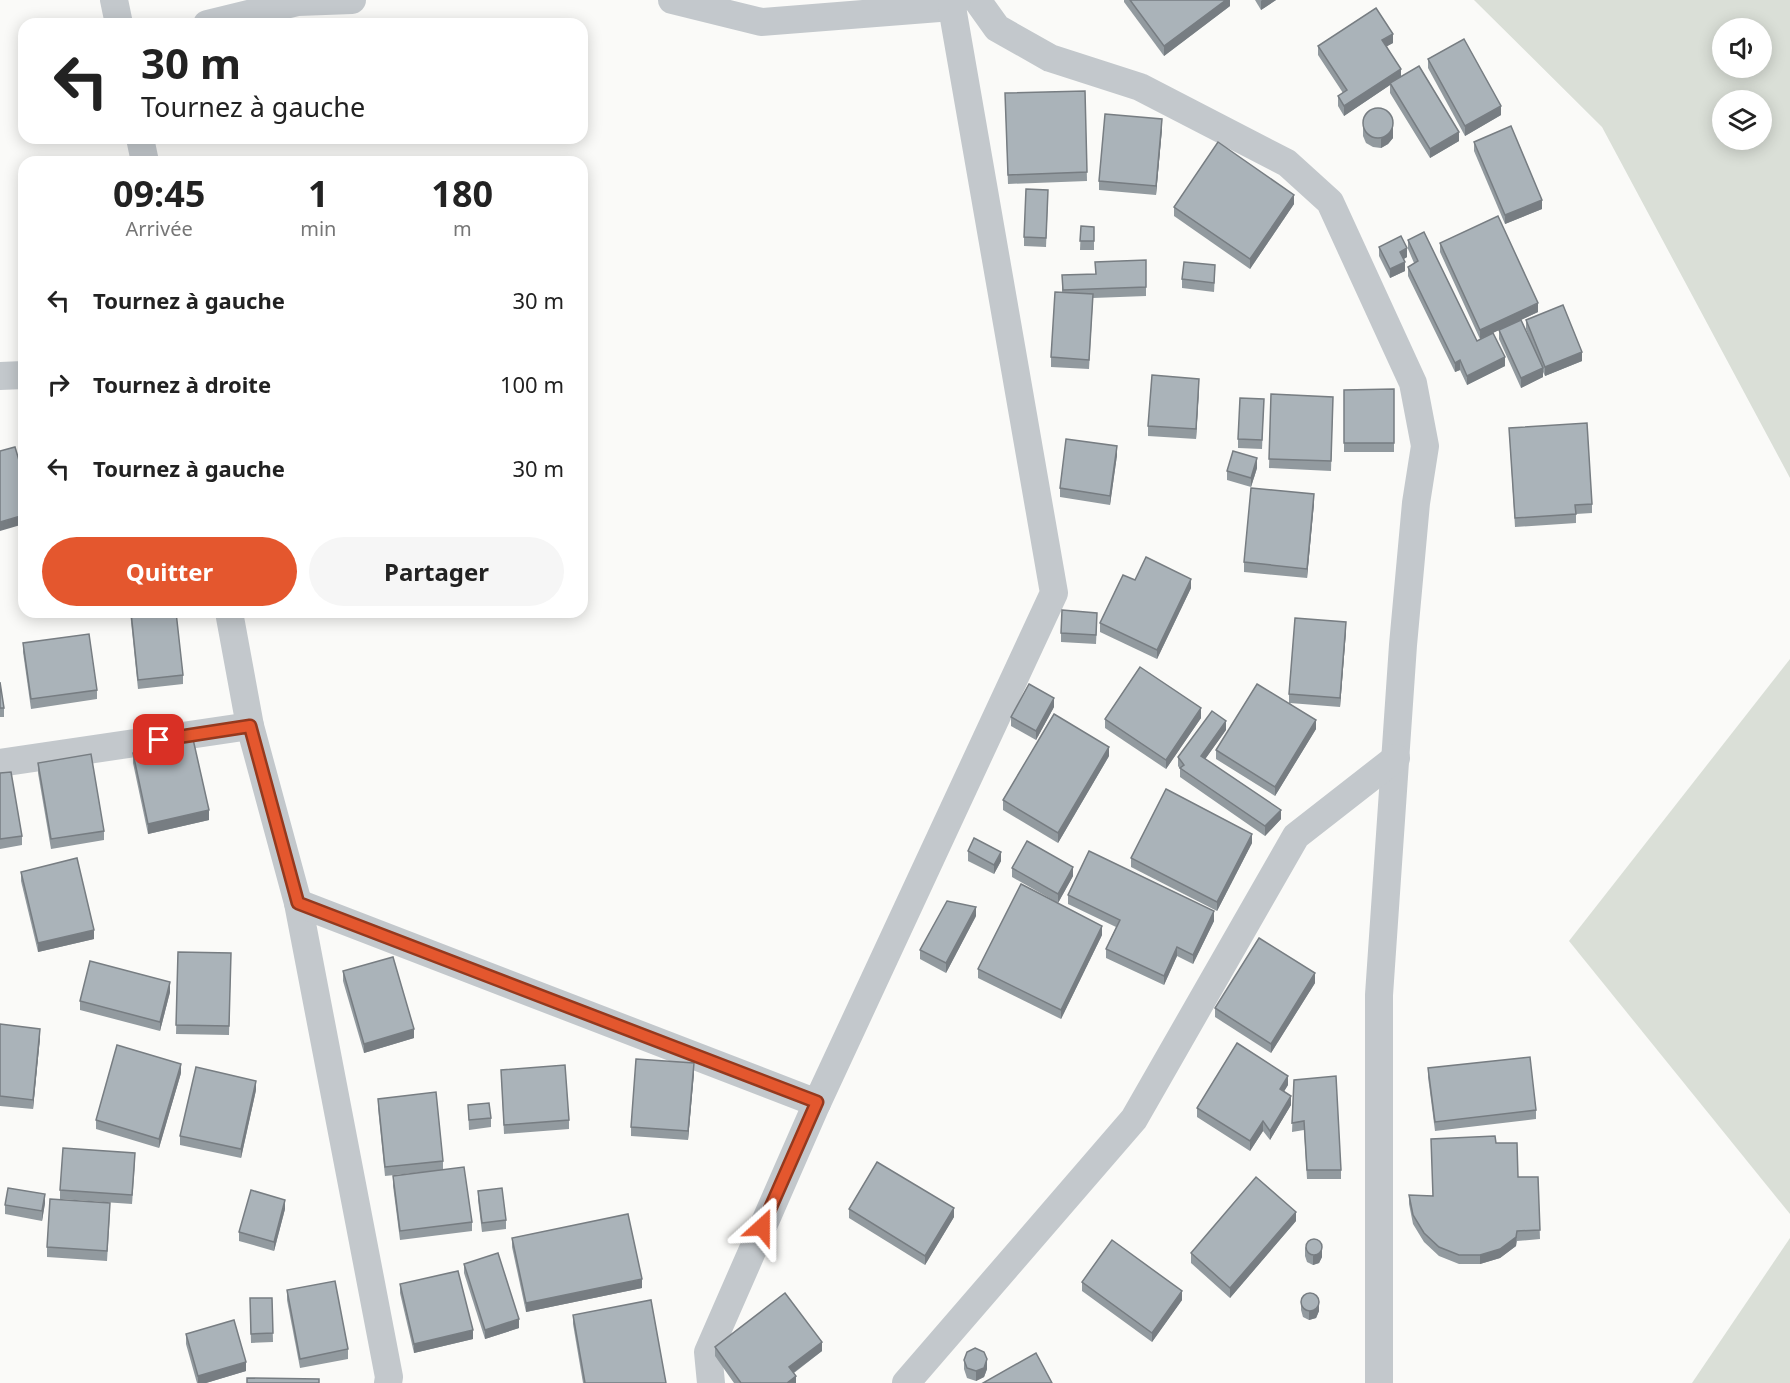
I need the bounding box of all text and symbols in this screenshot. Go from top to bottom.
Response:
map controls [1712,18,1772,150]
button: sound [1712,18,1772,78]
text: 30 m [141,34,241,91]
icon: left [42,42,120,120]
text: Tournez à gauche [141,88,365,125]
button: layers [1712,90,1772,150]
text: 09:45 [113,169,205,218]
text: 1 [308,169,329,218]
text: 180 [431,169,493,218]
text: Arrivée [126,215,193,242]
text: min [300,215,336,242]
text: m [453,215,472,242]
icon: left [42,284,75,317]
text: Tournez à gauche [93,285,285,315]
text: 30 m [513,285,564,315]
icon: right [42,368,75,401]
text: Tournez à droite [93,369,271,399]
text: 100 m [500,369,564,399]
icon: left [42,452,75,485]
text: Tournez à gauche [93,453,285,483]
text: 30 m [513,453,564,483]
button: Quitter [42,537,297,606]
button: Partager [309,537,564,606]
pin [133,714,184,765]
icon: arrive [142,723,175,756]
position arrow [730,1195,794,1259]

